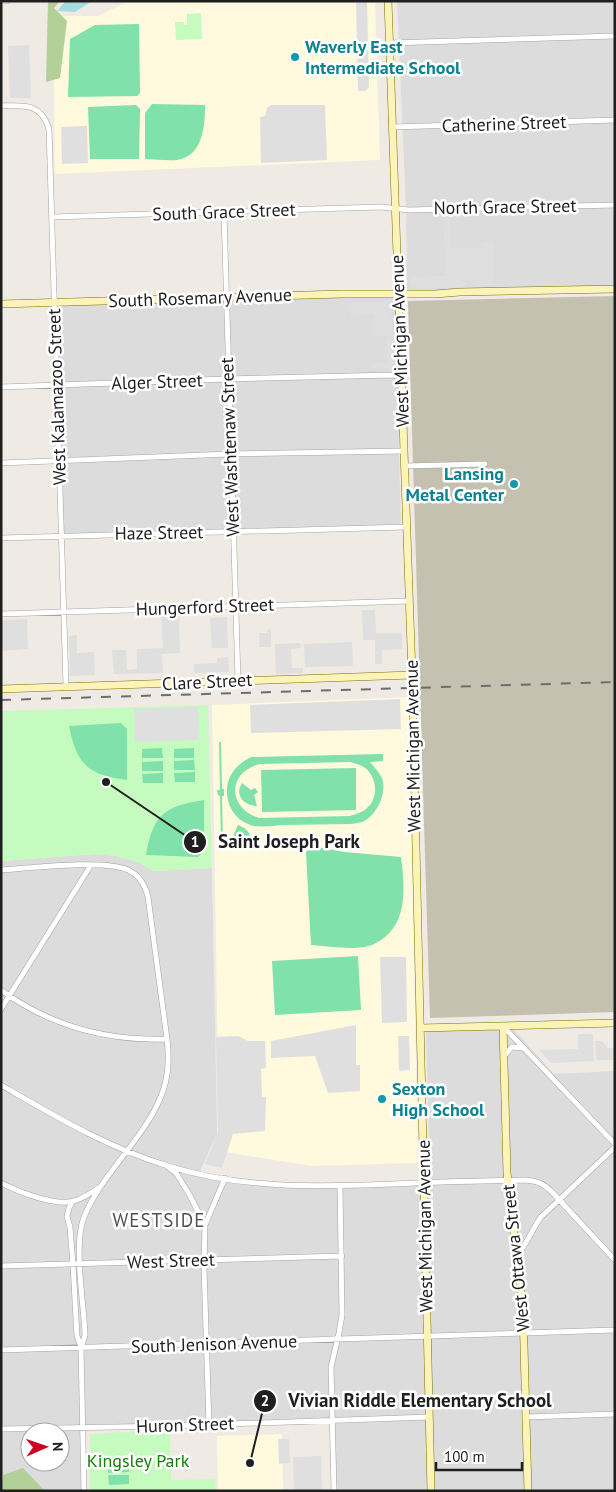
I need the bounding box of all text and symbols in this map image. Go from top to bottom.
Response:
place label: Waverly East Intermediate School [305,35,461,79]
marker: Waverly East Intermediate School [289,51,301,63]
street label: Catherine Street [441,110,567,137]
street label: North Grace Street [433,194,577,219]
street label: South Grace Street [152,198,296,225]
street label: West Michigan Avenue [385,254,414,428]
street label: South Rosemary Avenue [108,283,292,312]
street label: West Kalamazoo Street [42,308,71,486]
street label: West Washtenaw Street [215,357,244,537]
street label: Alger Street [111,368,203,395]
place label: Lansing Metal Center [406,462,505,506]
marker: Lansing Metal Center [508,478,520,490]
street label: Haze Street [114,520,204,545]
street label: Hungerford Street [135,593,275,620]
street label: West Michigan Avenue [399,660,426,832]
street label: Clare Street [161,668,253,695]
callout: Saint Joseph Park [183,825,370,859]
text: Saint Joseph Park [218,829,361,853]
text: 1 [191,832,199,851]
place label: Sexton High School [392,1077,485,1121]
marker: Sexton High School [376,1093,388,1105]
street label: West Michigan Avenue [411,1140,438,1312]
street label: West Ottawa Street [496,1183,535,1333]
district label: WESTSIDE [113,1208,205,1232]
street label: West Street [127,1247,215,1274]
street label: South Jenison Avenue [131,1329,297,1358]
callout: Vivian Riddle Elementary School [252,1384,562,1418]
text: Vivian Riddle Elementary School [287,1388,552,1412]
text: 2 [261,1391,269,1410]
street label: Huron Street [136,1411,234,1438]
north arrow [20,1422,70,1472]
scale bar [436,1440,522,1472]
text: N [49,1442,67,1451]
text: 100 m [444,1447,485,1466]
park label: Kingsley Park [87,1449,190,1472]

